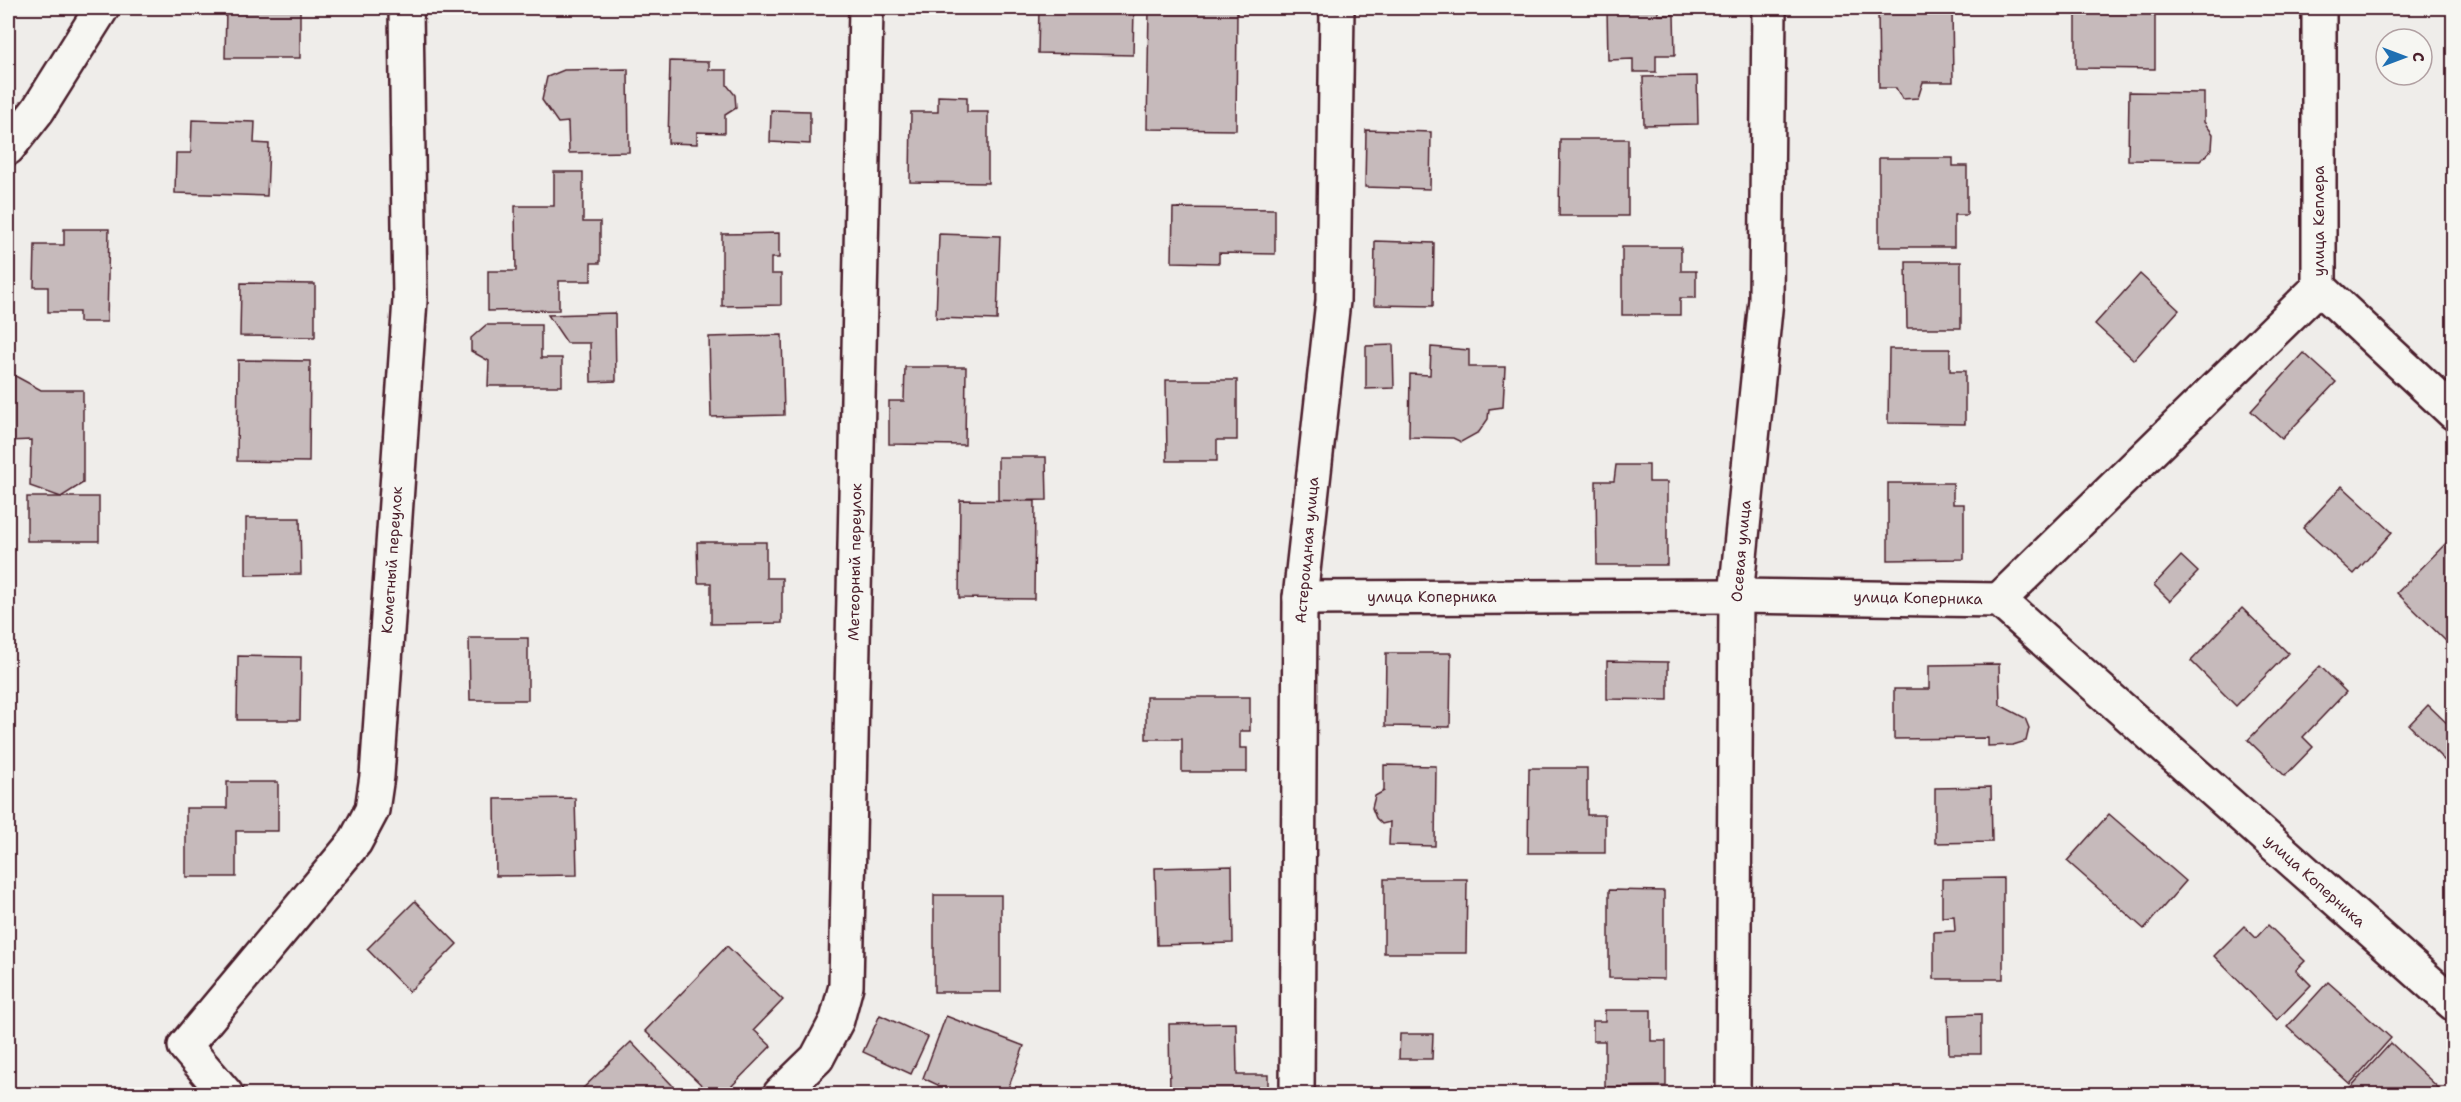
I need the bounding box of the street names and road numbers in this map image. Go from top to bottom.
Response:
street label: улица Кеплера [2309,165,2329,276]
street label: Астероидная улица [1291,475,1323,624]
street label: Метеорный переулок [844,483,866,641]
street label: Кометный переулок [377,486,407,634]
street label: Осевая улица [1727,498,1755,603]
street label: улица Коперника [1367,587,1497,607]
street label: улица Коперника [1853,587,1984,609]
street label: улица Коперника [2260,830,2370,932]

